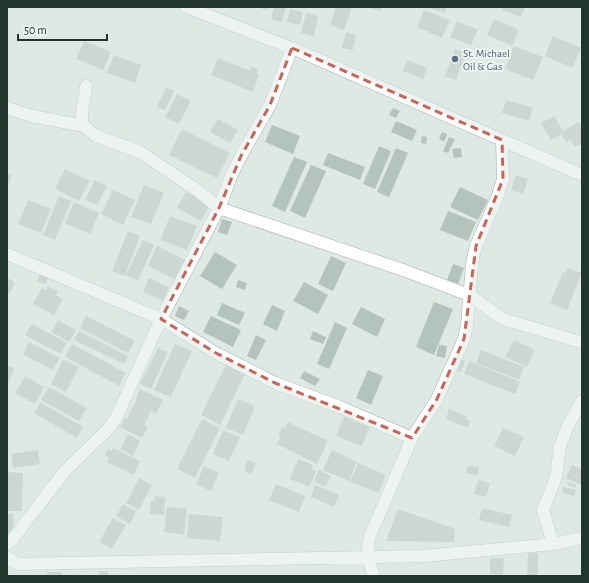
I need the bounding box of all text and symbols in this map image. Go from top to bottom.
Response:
scale bar [18,16,107,42]
text: 50 m [24,24,47,36]
place label: St. Michael Oil & Gas [463,48,510,72]
marker: St. Michael Oil & Gas [450,54,460,64]

